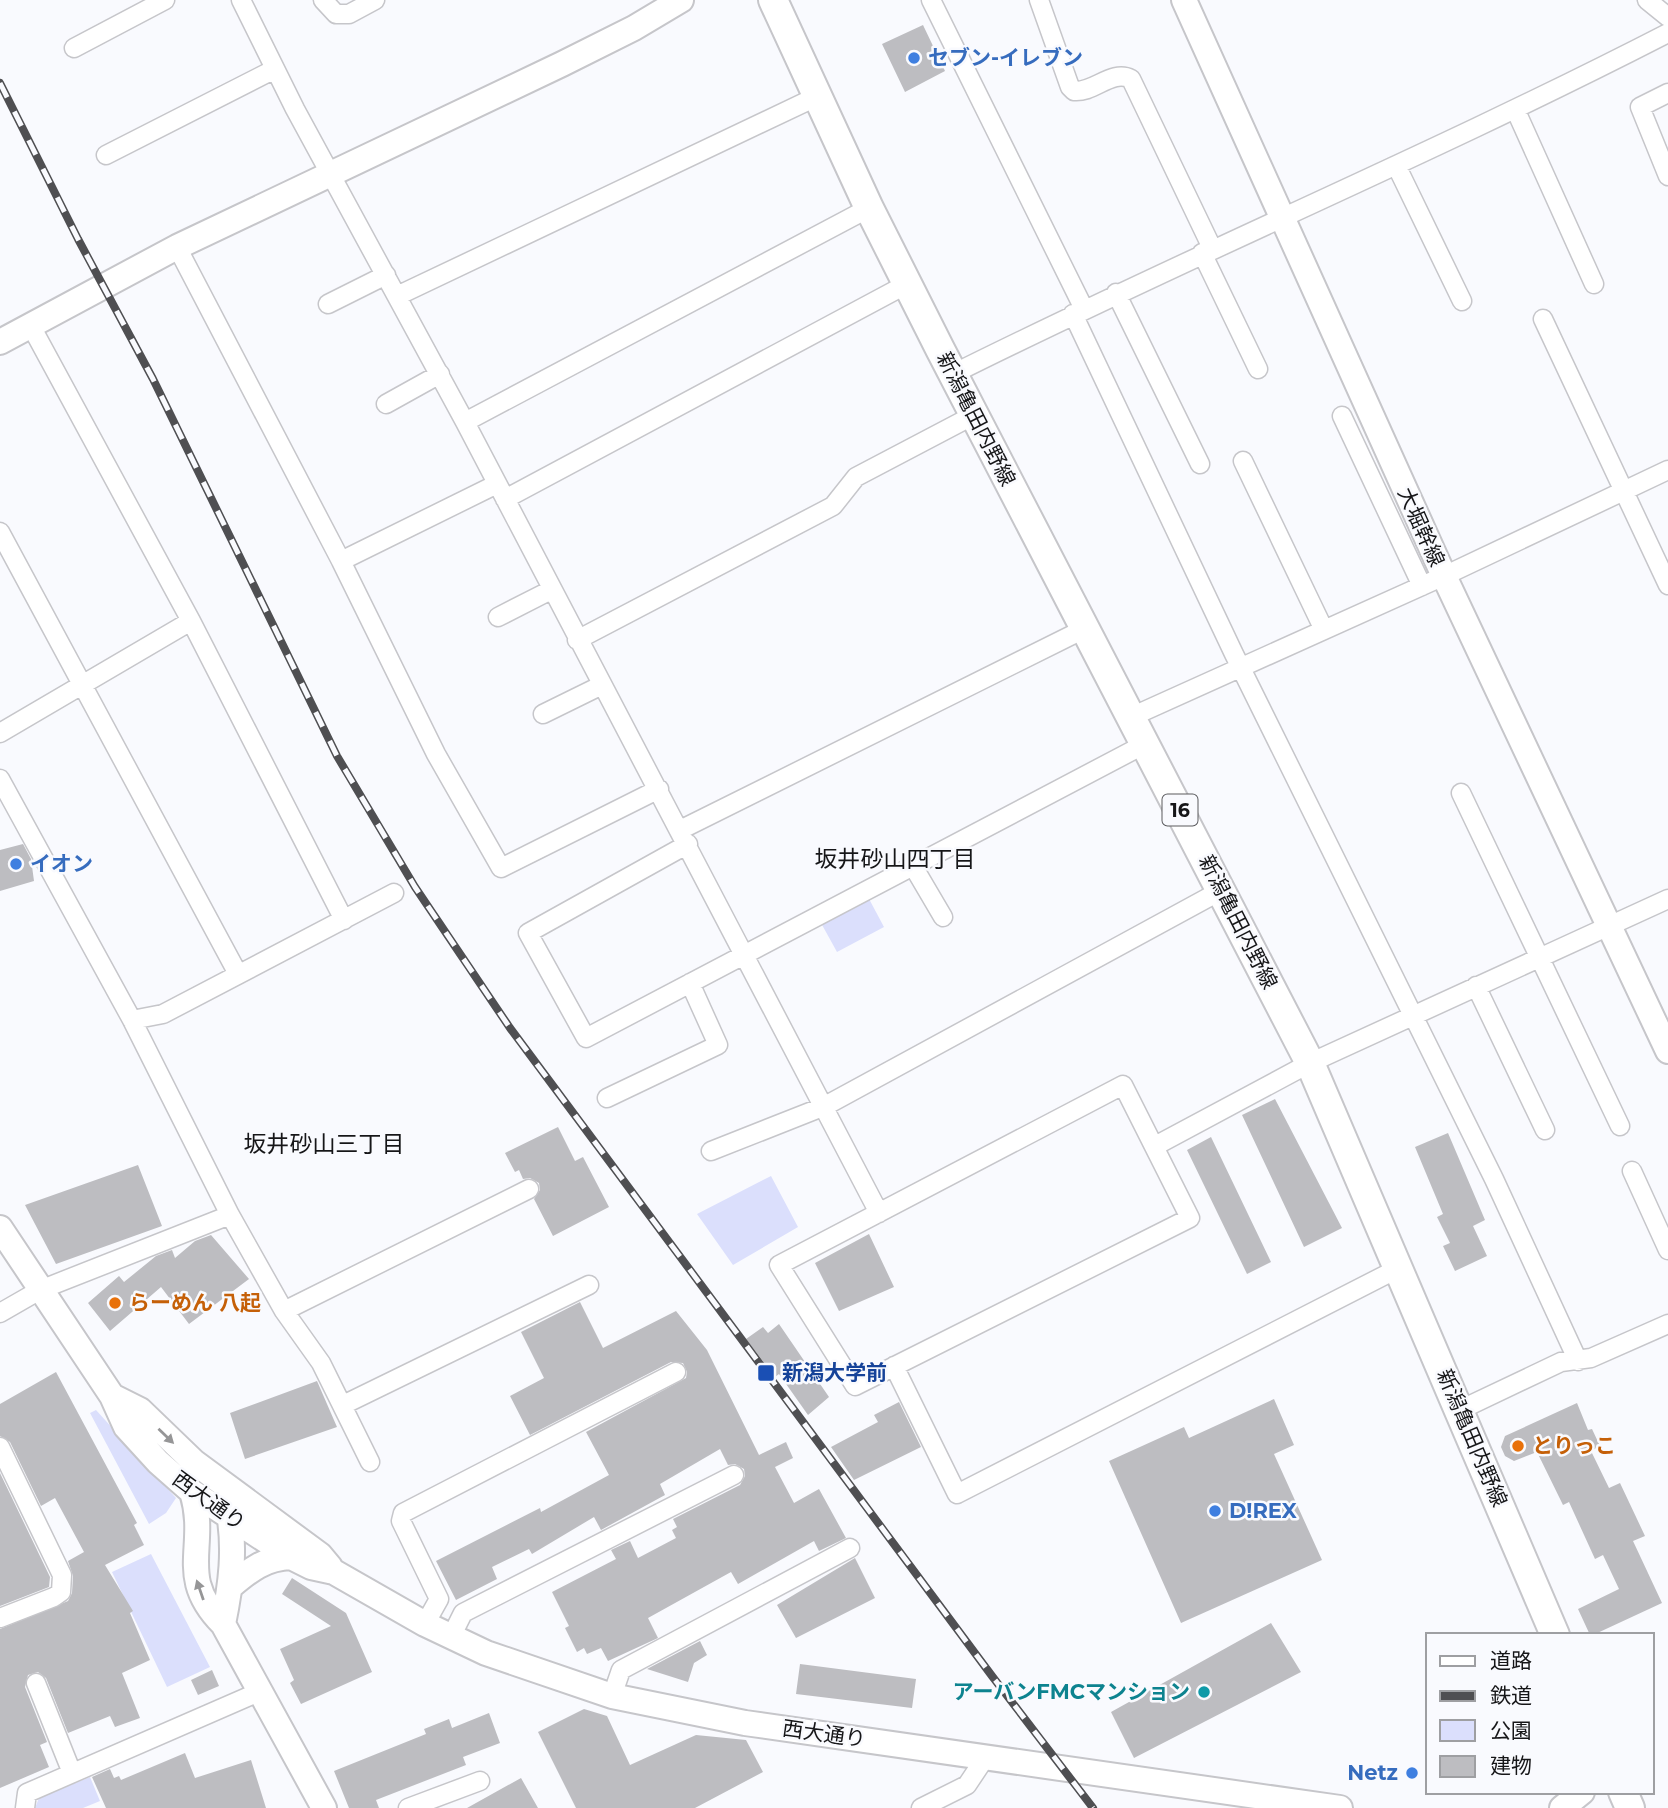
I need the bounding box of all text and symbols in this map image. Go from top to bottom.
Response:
place label: セブン-イレブン [928,45,1083,70]
marker: セブン-イレブン [906,50,922,66]
street label: 新潟亀田内野線 [932,348,1021,490]
street label: 大堀幹線 [1393,483,1450,570]
road number: 16 [1162,794,1198,825]
district label: 坂井砂山四丁目 [815,845,976,873]
place label: イオン [30,851,93,876]
street label: 新潟亀田内野線 [1194,851,1283,993]
marker: イオン [8,856,24,872]
district label: 坂井砂山三丁目 [244,1130,405,1158]
place label: らーめん 八起 [129,1290,261,1315]
marker: らーめん 八起 [107,1295,123,1311]
place label: 新潟大学前 [782,1360,887,1385]
marker: 新潟大学前 [756,1363,776,1383]
street label: 新潟亀田内野線 [1432,1365,1513,1510]
one-way arrow [157,1427,174,1443]
place label: とりっこ [1532,1433,1616,1458]
marker: とりっこ [1510,1438,1526,1454]
street label: 西大通り [168,1466,251,1535]
place label: D!REX [1229,1498,1297,1523]
marker: D!REX [1207,1503,1223,1519]
one-way arrow [194,1580,205,1601]
legend [1426,1633,1654,1794]
text: 道路 [1490,1648,1532,1673]
place label: アーバンFMCマンション [953,1679,1190,1704]
text: 鉄道 [1490,1683,1532,1708]
marker: アーバンFMCマンション [1196,1684,1212,1700]
street label: 西大通り [781,1715,867,1752]
text: 公園 [1490,1718,1532,1743]
text: 建物 [1490,1753,1532,1778]
place label: Netz [1347,1760,1398,1785]
marker: Netz [1404,1765,1420,1781]

